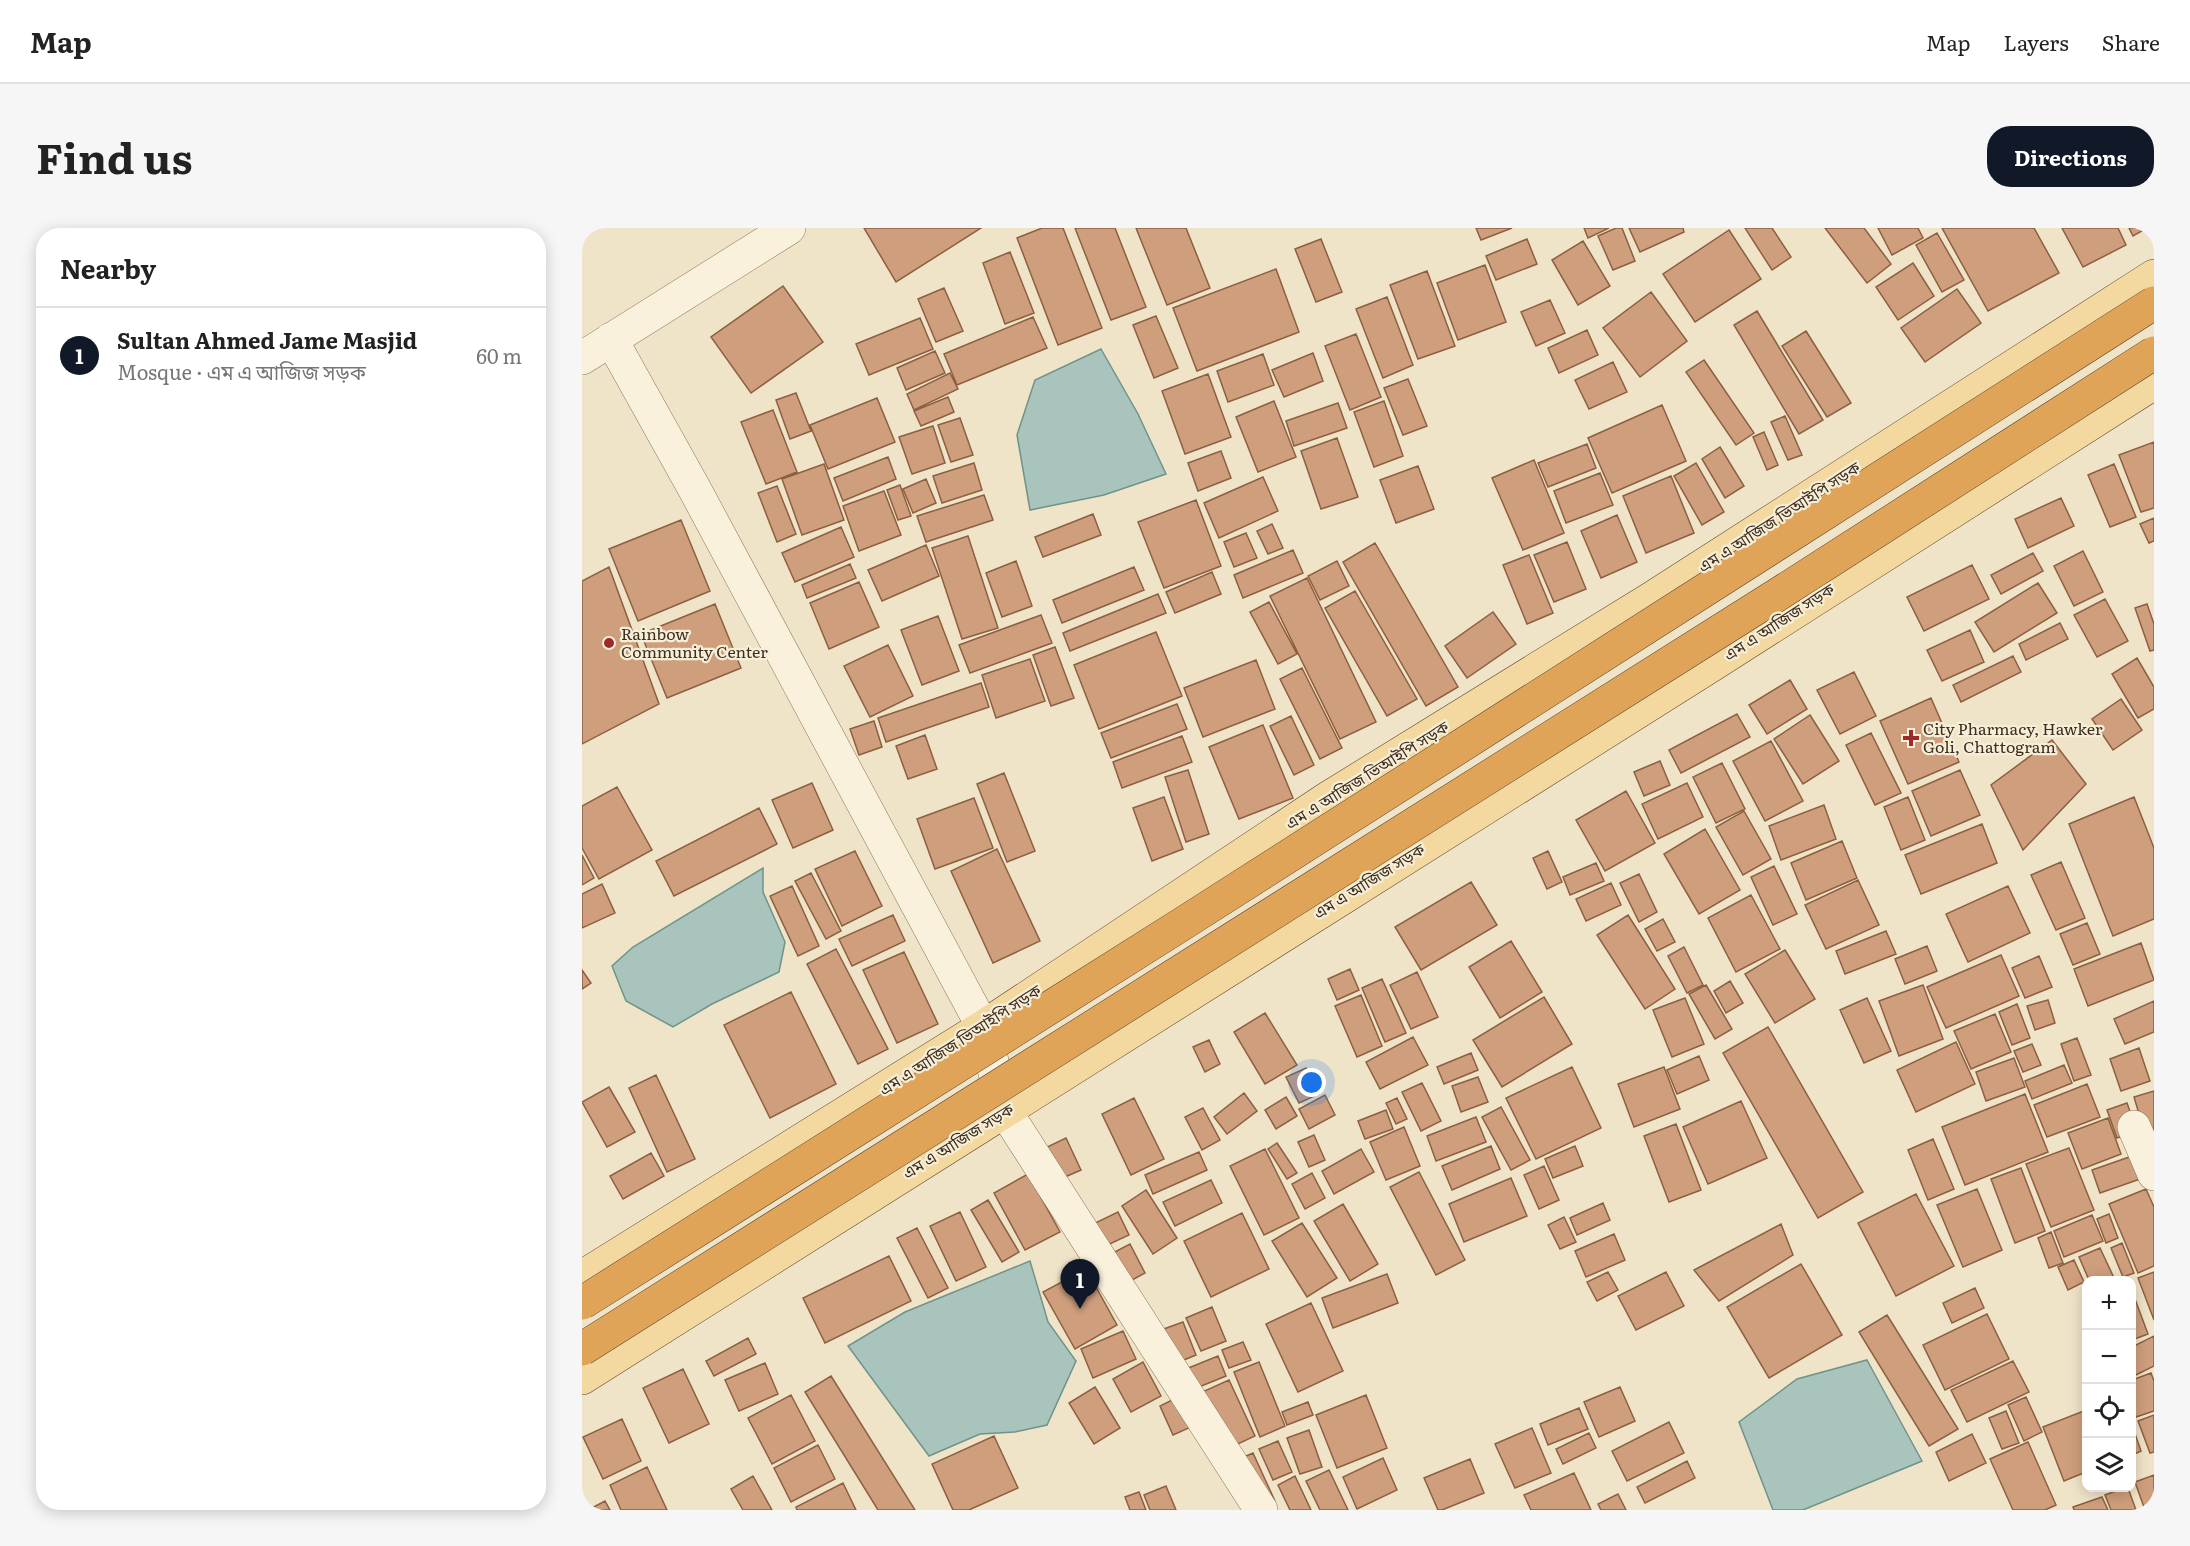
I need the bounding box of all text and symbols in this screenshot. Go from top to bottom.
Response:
text: Map [30,20,92,62]
text: Map [1926,26,1971,57]
text: Layers [2004,26,2069,57]
text: Share [2102,26,2160,57]
text: Find us [36,125,193,187]
button: Directions [1987,126,2154,187]
text: Nearby [60,248,156,287]
text: Sultan Ahmed Jame Masjid [117,323,417,356]
text: 1 [75,340,84,370]
text: 60 m [476,340,522,370]
text: Mosque · এম এ আজিজ সড়ক [117,356,366,386]
street label: এম এ আজিজ ভিআইপি সড়ক [1693,454,1865,578]
street label: এম এ আজিজ সড়ক [1718,576,1839,666]
place label: Rainbow Community Center [621,621,768,663]
marker: Rainbow Community Center [602,636,616,650]
street label: এম এ আজিজ ভিআইপি সড়ক [1280,713,1454,834]
place label: City Pharmacy, Hawker Goli, Chattogram [1923,716,2103,758]
marker: City Pharmacy, Hawker Goli, Chattogram [1904,731,1918,745]
street label: এম এ আজিজ সড়ক [1308,836,1430,924]
street label: এম এ আজিজ ভিআইপি সড়ক [874,977,1046,1101]
your location [1297,1068,1326,1097]
street label: এম এ আজিজ সড়ক [897,1096,1019,1184]
pin: 1 [1060,1260,1100,1309]
map controls [2082,1276,2136,1492]
button: + [2082,1276,2136,1330]
button: − [2082,1330,2136,1384]
button: locate [2082,1384,2136,1438]
button: layers [2082,1438,2136,1492]

